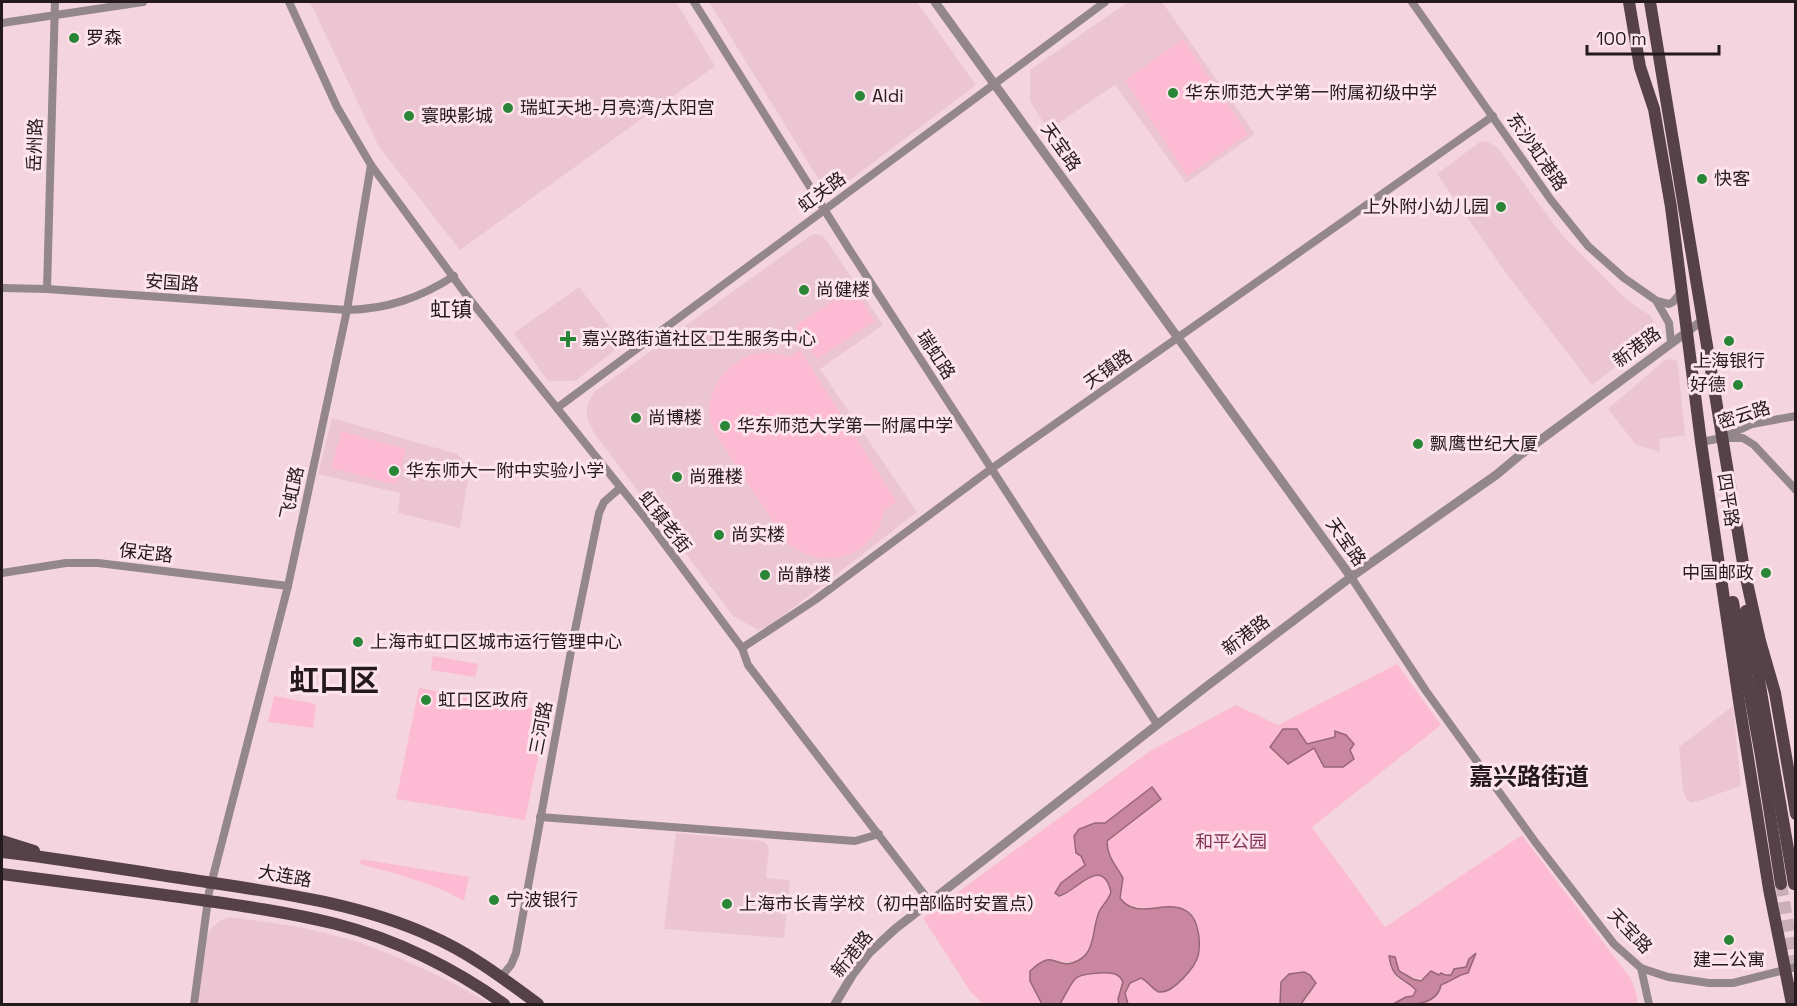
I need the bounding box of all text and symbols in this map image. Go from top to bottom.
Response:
scale bar [1587,18,1719,56]
place label: 罗森 [86,26,122,49]
text: 100 m [1596,27,1647,50]
marker: 罗森 [67,31,81,45]
place label: 华东师范大学第一附属初级中学 [1185,81,1437,104]
place label: Aldi [872,84,904,107]
marker: 华东师范大学第一附属初级中学 [1166,86,1180,100]
marker: Aldi [853,89,867,103]
place label: 瑞虹天地-月亮湾/太阳宫 [520,96,715,119]
marker: 瑞虹天地-月亮湾/太阳宫 [501,101,515,115]
place label: 寰映影城 [421,104,493,127]
street label: 东沙虹港路 [1502,108,1573,195]
marker: 寰映影城 [402,109,416,123]
street label: 岳州路 [22,118,47,172]
street label: 天宝路 [1037,118,1086,175]
street label: 虹关路 [793,166,850,217]
place label: 快客 [1714,167,1750,190]
marker: 快客 [1695,172,1709,186]
place label: 上外附小幼儿园 [1363,195,1489,218]
marker: 上外附小幼儿园 [1494,200,1508,214]
street label: 安国路 [144,269,200,296]
place label: 尚健楼 [816,278,870,301]
marker: 尚健楼 [797,283,811,297]
district label: 虹镇 [430,296,472,323]
street label: 新港路 [1608,321,1665,372]
street label: 瑞虹路 [912,326,961,384]
place label: 嘉兴路街道社区卫生服务中心 [582,327,816,350]
marker: 嘉兴路街道社区卫生服务中心 [559,330,577,348]
marker: 上海银行 [1722,334,1736,348]
street label: 天镇路 [1079,344,1136,393]
place label: 上海银行 [1693,349,1765,372]
place label: 好德 [1690,373,1726,396]
marker: 好德 [1731,378,1745,392]
street label: 密云路 [1715,396,1773,433]
place label: 尚博楼 [648,406,702,429]
marker: 尚博楼 [629,411,643,425]
place label: 华东师范大学第一附属中学 [737,414,953,437]
marker: 华东师范大学第一附属中学 [718,419,732,433]
place label: 飘鹰世纪大厦 [1430,432,1538,455]
marker: 飘鹰世纪大厦 [1411,437,1425,451]
place label: 华东师大一附中实验小学 [406,459,604,482]
street label: 飞虹路 [275,464,308,522]
marker: 华东师大一附中实验小学 [387,464,401,478]
place label: 尚雅楼 [689,465,743,488]
marker: 尚雅楼 [670,470,684,484]
street label: 四平路 [1713,471,1744,528]
street label: 虹镇老街 [634,486,697,557]
street label: 天宝路 [1322,513,1371,570]
place label: 尚实楼 [731,523,785,546]
marker: 尚实楼 [712,528,726,542]
street label: 保定路 [118,538,174,567]
place label: 中国邮政 [1682,561,1754,584]
place label: 尚静楼 [777,563,831,586]
marker: 中国邮政 [1759,566,1773,580]
marker: 尚静楼 [758,568,772,582]
street label: 新港路 [1217,609,1274,660]
place label: 上海市虹口区城市运行管理中心 [370,630,622,653]
marker: 上海市虹口区城市运行管理中心 [351,635,365,649]
district label: 虹口区 [289,661,379,700]
place label: 虹口区政府 [438,688,528,711]
marker: 虹口区政府 [419,693,433,707]
street label: 三河路 [524,699,557,757]
district label: 嘉兴路街道 [1469,761,1589,792]
park label: 和平公园 [1195,830,1267,853]
street label: 大连路 [257,859,314,892]
place label: 宁波银行 [506,888,578,911]
place label: 上海市长青学校（初中部临时安置点） [739,892,1045,915]
marker: 宁波银行 [487,893,501,907]
marker: 上海市长青学校（初中部临时安置点） [720,897,734,911]
street label: 天宝路 [1603,903,1657,958]
street label: 新港路 [826,925,878,982]
marker: 建二公寓 [1722,933,1736,947]
place label: 建二公寓 [1693,948,1765,971]

